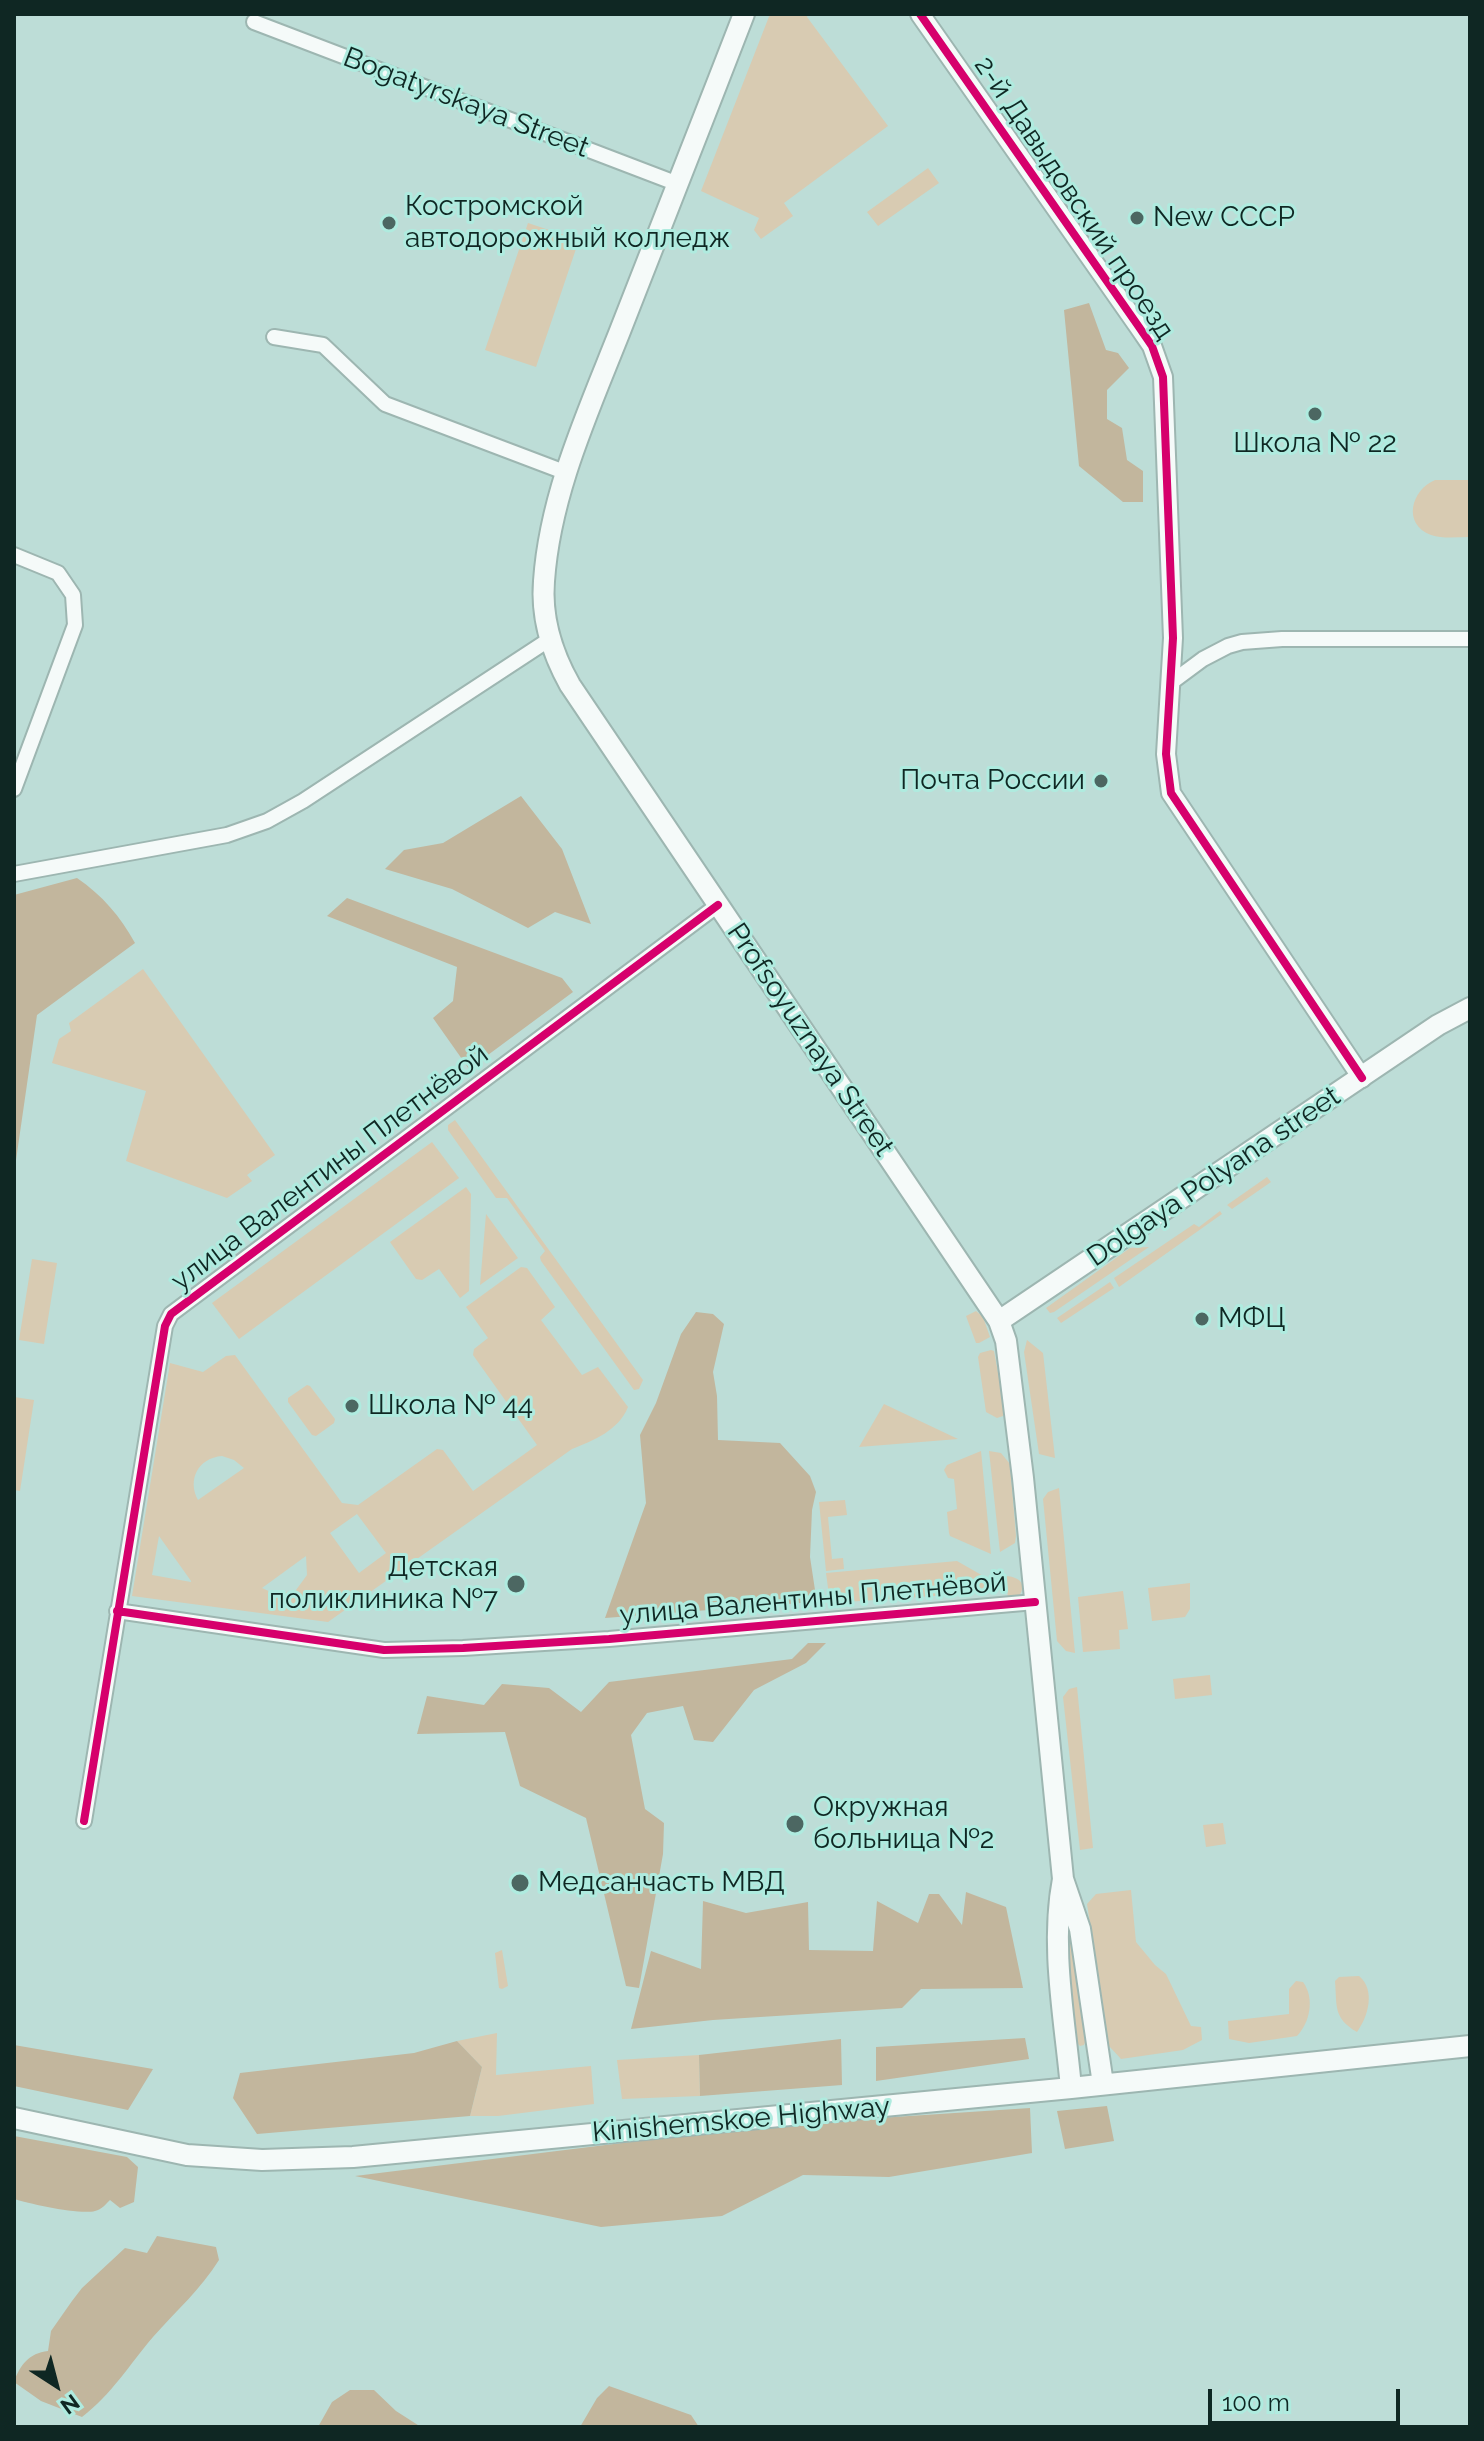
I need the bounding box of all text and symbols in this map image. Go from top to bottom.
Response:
street label: Bogatyrskaya Street [339,41,593,165]
street label: 2-й Давыдовский проезд [967,50,1181,346]
place label: Костромской автодорожный колледж [405,190,730,256]
place label: New СССР [1153,201,1295,235]
marker: New СССР [1128,209,1146,227]
marker: Костромской автодорожный колледж [380,214,398,232]
marker: Школа № 22 [1306,405,1324,423]
place label: Школа № 22 [1233,427,1397,461]
place label: Почта России [900,764,1085,798]
marker: Почта России [1092,772,1110,790]
street label: Profsoyuznaya Street [720,917,900,1163]
street label: улица Валентины Плетнёвой [165,1038,495,1298]
street label: Dolgaya Polyana street [1081,1080,1347,1274]
place label: МФЦ [1218,1302,1286,1336]
marker: МФЦ [1193,1310,1211,1328]
place label: Школа № 44 [368,1389,533,1423]
marker: Школа № 44 [343,1397,361,1415]
place label: Детская поликлиника №7 [269,1551,498,1617]
street label: улица Валентины Плетнёвой [618,1565,1008,1633]
marker: Детская поликлиника №7 [505,1573,527,1595]
place label: Окружная больница №2 [813,1791,994,1857]
marker: Окружная больница №2 [784,1813,806,1835]
place label: Медсанчасть МВД [538,1866,785,1900]
marker: Медсанчасть МВД [509,1872,531,1894]
street label: Kinishemskoe Highway [591,2090,891,2150]
north arrow [16,2345,96,2425]
scale bar [1212,2373,1404,2423]
text: 100 m [1222,2388,1290,2417]
text: N [56,2389,85,2420]

